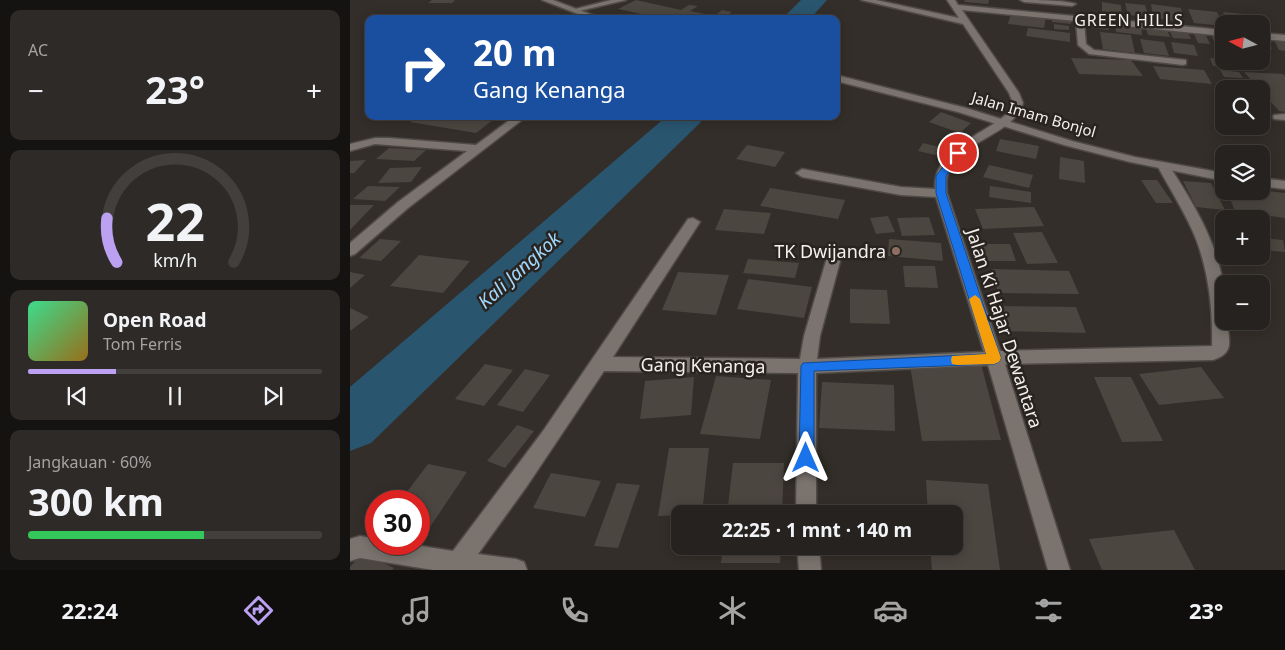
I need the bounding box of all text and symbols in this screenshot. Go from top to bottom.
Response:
district label: GREEN HILLS [1074,9,1184,31]
north arrow [1215,15,1270,70]
map controls [1215,15,1270,330]
text: 20 m [473,29,556,76]
icon: right [390,35,455,100]
text: AC [28,39,48,61]
text: 23° [145,63,205,115]
text: − [28,71,44,109]
text: + [306,71,322,109]
text: Gang Kenanga [473,74,626,104]
button: search [1215,80,1270,135]
street label: Jalan Imam Bonjol [968,86,1098,141]
pin [937,132,979,174]
icon: arrive [944,139,972,167]
button: layers [1215,145,1270,200]
text: 22 [145,185,205,256]
button: + [1215,210,1270,265]
street label: Jalan Ki Hajar Dewantara [961,223,1049,431]
water label: Kali Jangkok [472,225,567,314]
place label: TK Dwijandra [774,239,886,263]
marker: TK Dwijandra [890,245,902,257]
text: km/h [153,248,197,272]
button: − [1215,275,1270,330]
text: Open Road [103,307,206,333]
text: Tom Ferris [103,333,182,355]
street label: Gang Kenanga [640,352,766,378]
icon: previous [63,382,91,410]
icon: pause [161,382,189,410]
icon: next [259,382,287,410]
position arrow [779,431,831,483]
text: Jangkauan · 60% [28,451,152,473]
text: 300 km [28,475,164,527]
speed limit sign: 30 [365,490,430,555]
text: 22:25 · 1 mnt · 140 m [722,517,912,543]
icon: directions [241,593,276,628]
icon: music [399,593,434,628]
icon: phone [557,593,592,628]
icon: climate [715,593,750,628]
icon: car [873,593,908,628]
icon: filters [1031,593,1066,628]
text: 22:24 [61,595,118,625]
text: 23° [1189,595,1223,625]

